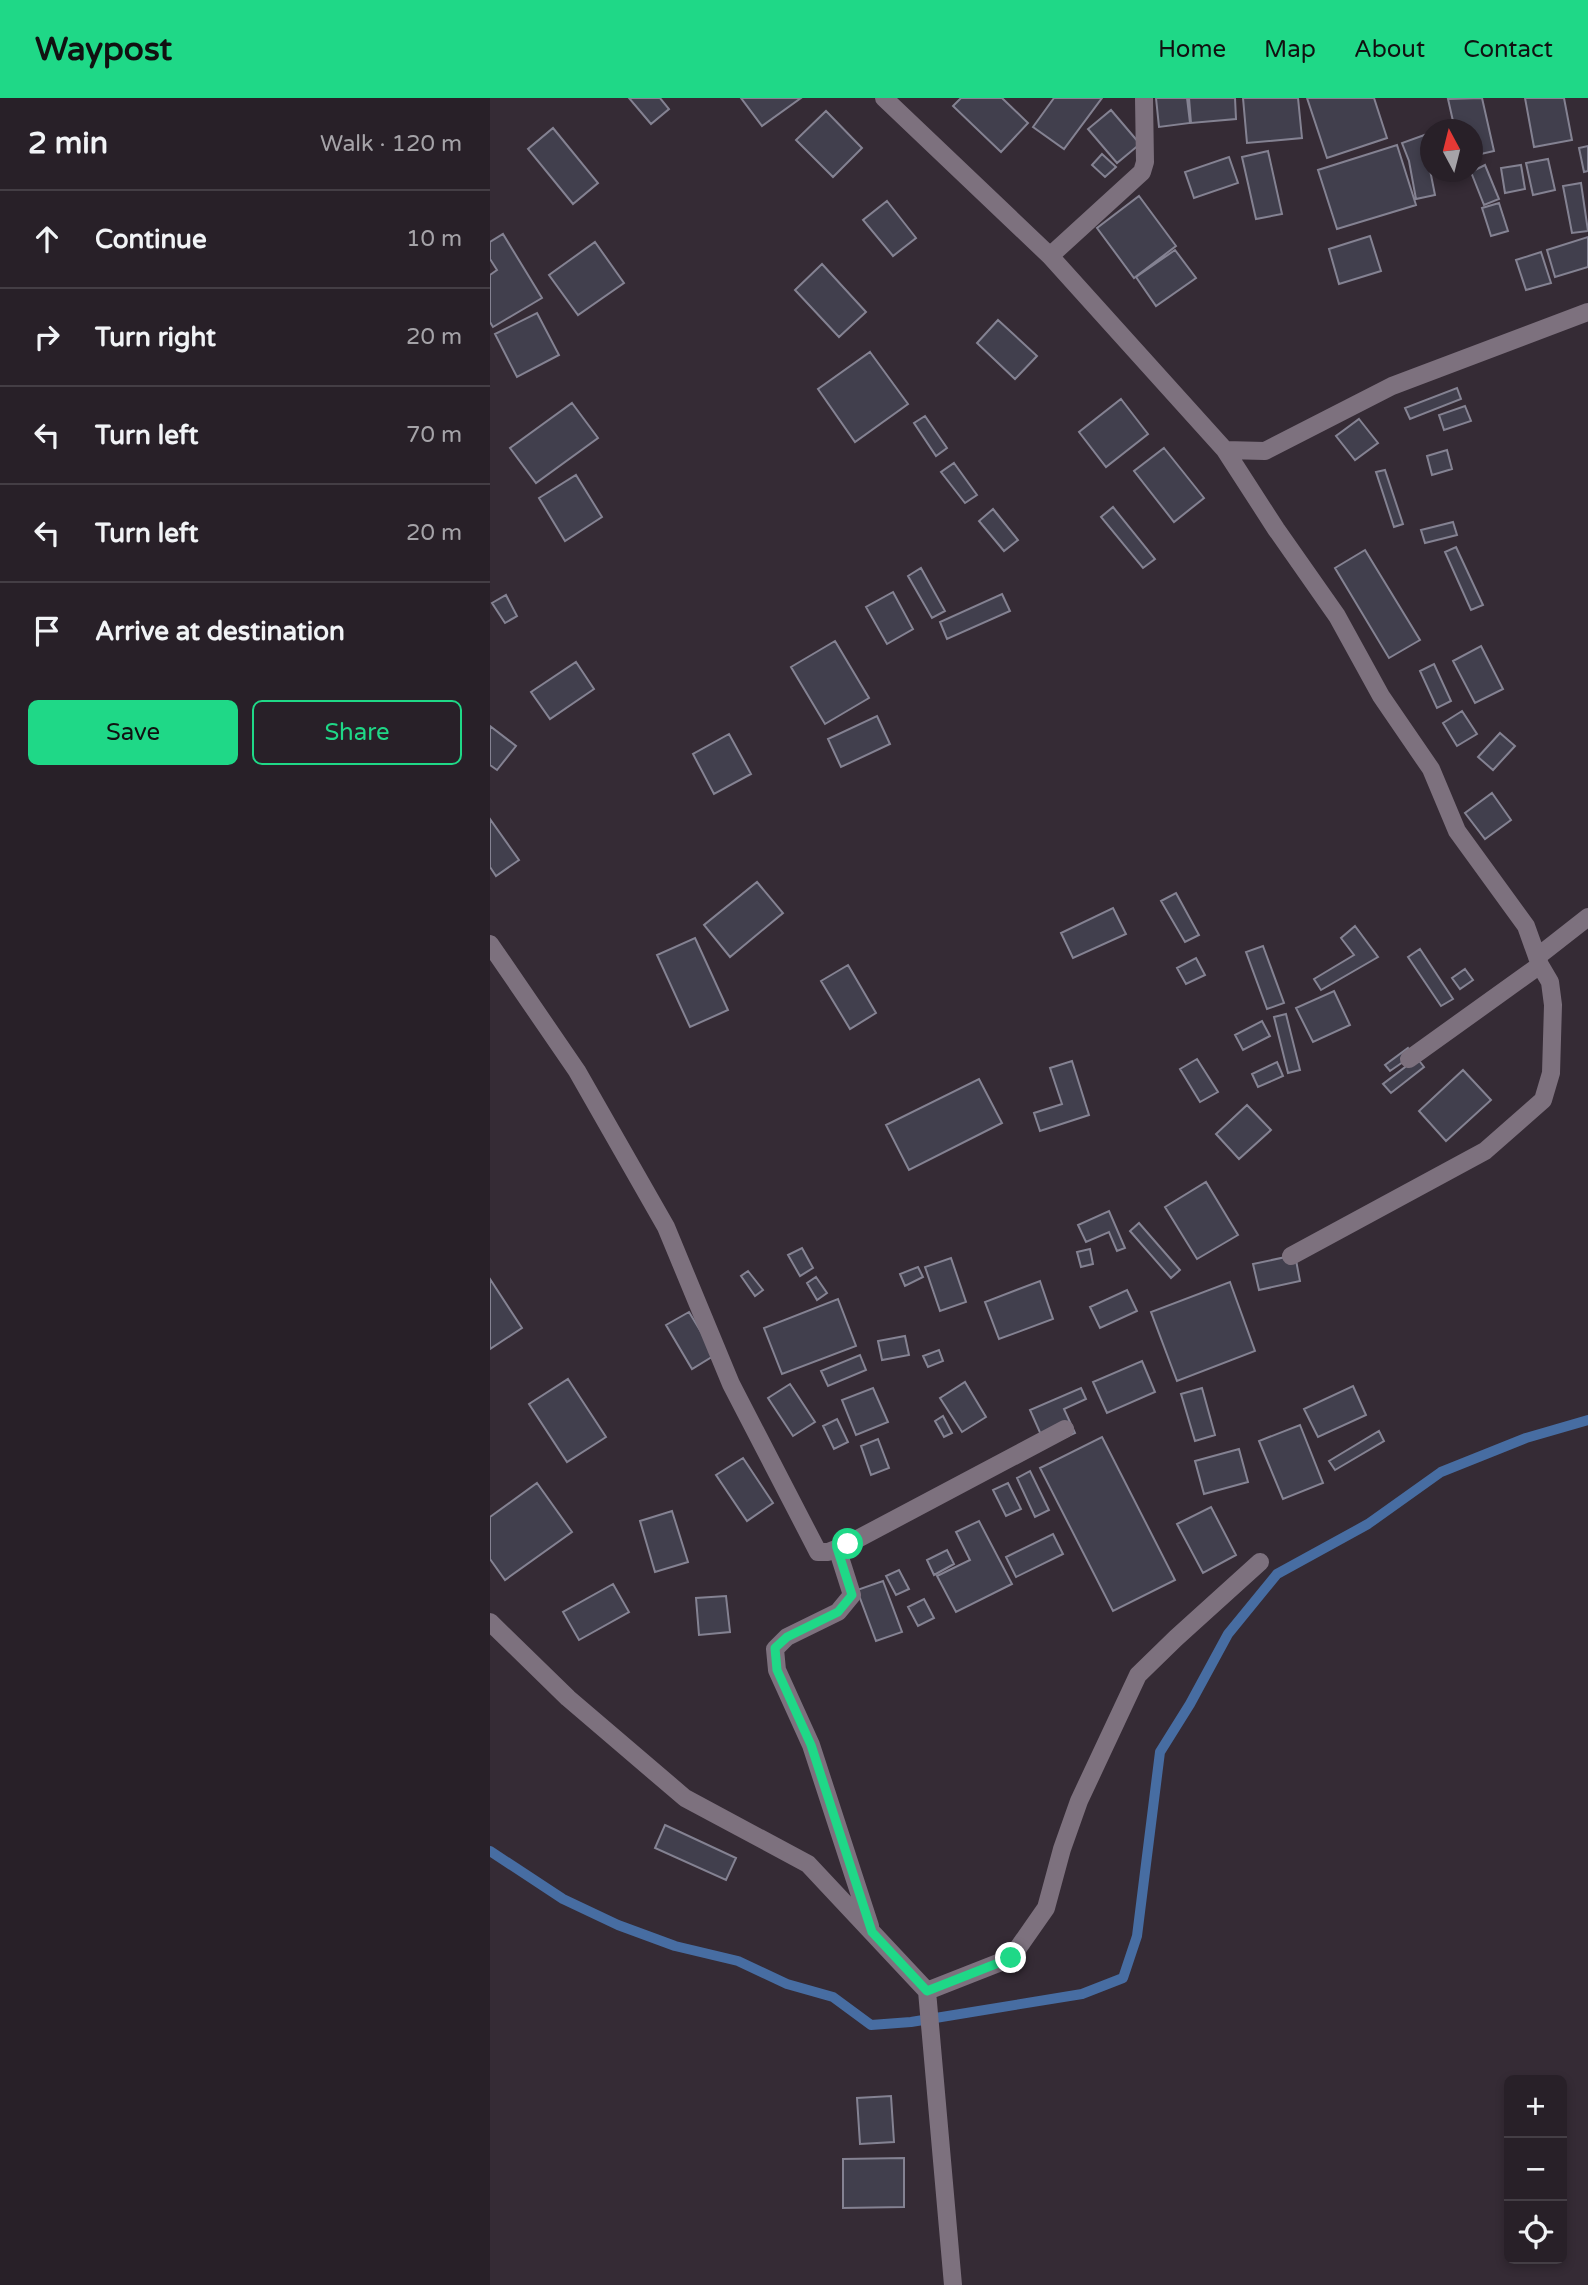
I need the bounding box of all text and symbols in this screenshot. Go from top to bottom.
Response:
text: Waypost [35,30,172,69]
text: Home [1158,35,1226,64]
text: Map [1264,35,1316,64]
text: About [1354,35,1425,64]
text: Contact [1463,35,1553,64]
north arrow [1420,119,1483,182]
text: 2 min [28,125,108,162]
text: Walk · 120 m [320,130,462,158]
icon: ahead [28,220,66,258]
text: Continue [95,224,207,255]
text: 10 m [406,225,462,253]
icon: right [28,318,66,356]
text: Turn right [95,322,216,353]
text: 20 m [406,323,462,351]
icon: left [28,416,66,454]
text: Turn left [95,420,198,451]
text: 70 m [406,421,462,449]
icon: left [28,514,66,552]
text: Turn left [95,518,198,549]
text: 20 m [406,519,462,547]
icon: arrive [28,612,66,650]
text: Arrive at destination [95,616,345,647]
button: Save [28,700,238,765]
button: Share [252,700,462,765]
route start [832,1528,863,1559]
route end [995,1942,1026,1973]
map controls [1504,2075,1567,2264]
button: + [1504,2075,1567,2138]
button: − [1504,2138,1567,2201]
button: locate [1504,2201,1567,2264]

